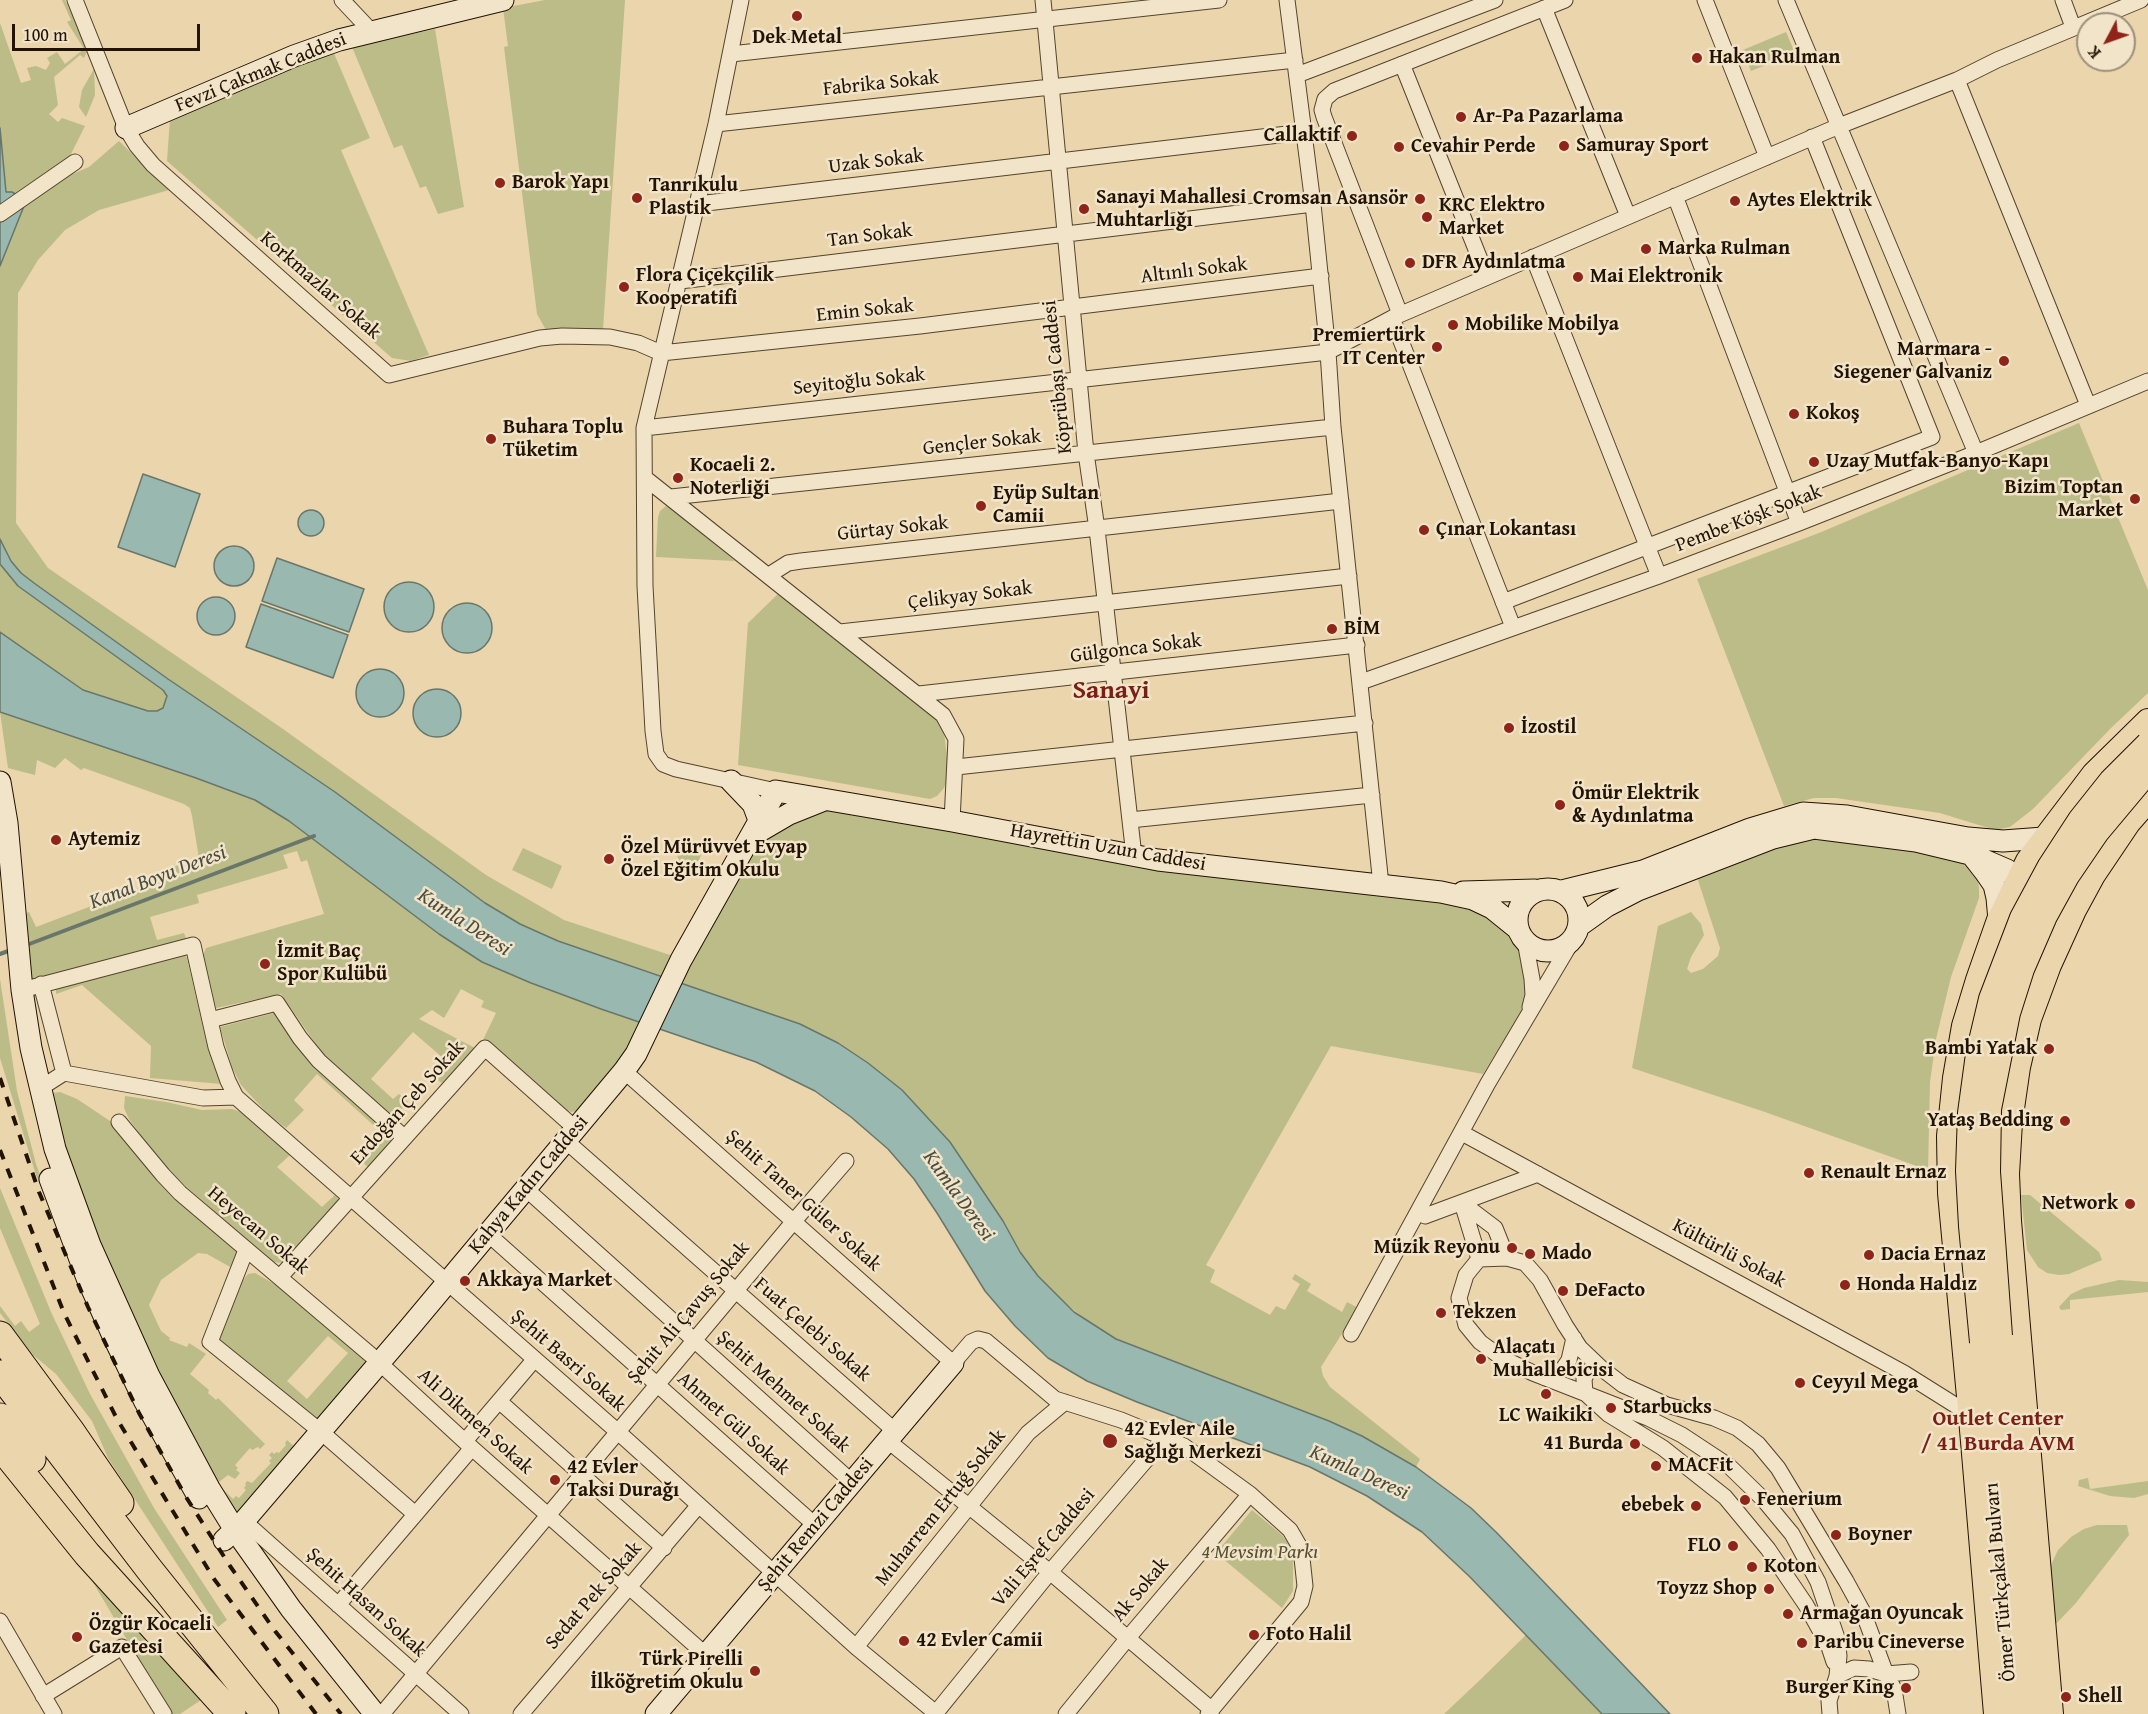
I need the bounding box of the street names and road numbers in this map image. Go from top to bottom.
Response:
street label: Fevzi Çakmak Caddesi [172,28,350,118]
street label: Fabrika Sokak [822,66,940,102]
street label: Uzak Sokak [827,144,925,180]
street label: Tan Sokak [826,219,914,253]
street label: Korkmazlar Sokak [255,227,385,345]
street label: Altınlı Sokak [1139,253,1249,289]
street label: Emin Sokak [815,294,915,328]
street label: Köprübaşı Caddesi [1038,299,1078,455]
street label: Seyitoğlu Sokak [792,363,926,401]
street label: Gençler Sokak [922,425,1042,461]
street label: Pembe Köşk Sokak [1672,480,1826,558]
street label: Gürtay Sokak [836,511,950,547]
street label: Çelikyay Sokak [907,576,1033,616]
street label: Gülgonca Sokak [1069,629,1203,669]
street label: Hayrettin Uzun Caddesi [1008,819,1208,877]
street label: Erdoğan Çeb Sokak [346,1036,470,1170]
street label: Kahya Kadın Caddesi [464,1111,594,1259]
street label: Şehit Taner Güler Sokak [720,1125,886,1277]
street label: Heyecan Sokak [202,1182,314,1280]
street label: Kültürlü Sokak [1668,1214,1790,1294]
street label: Şehit Ali Çavuş Sokak [623,1237,755,1389]
street label: Fuat Çelebi Sokak [749,1273,875,1387]
street label: Şehit Basri Sokak [506,1305,630,1417]
street label: Şehit Mehmet Sokak [711,1326,855,1458]
street label: Ali Dikmen Sokak [412,1364,538,1480]
street label: Ahmet Gül Sokak [672,1367,794,1481]
street label: Muharrem Ertuğ Sokak [870,1425,1012,1591]
street label: Şehit Remzi Caddesi [753,1453,879,1597]
street label: Ömer Türkçakal Bulvarı [1980,1482,2022,1682]
street label: Vali Eşref Caddesi [987,1484,1101,1612]
street label: Sedat Pek Sokak [541,1537,647,1655]
street label: Şehit Hasan Sokak [301,1543,431,1663]
street label: Ak Sokak [1107,1553,1175,1627]

